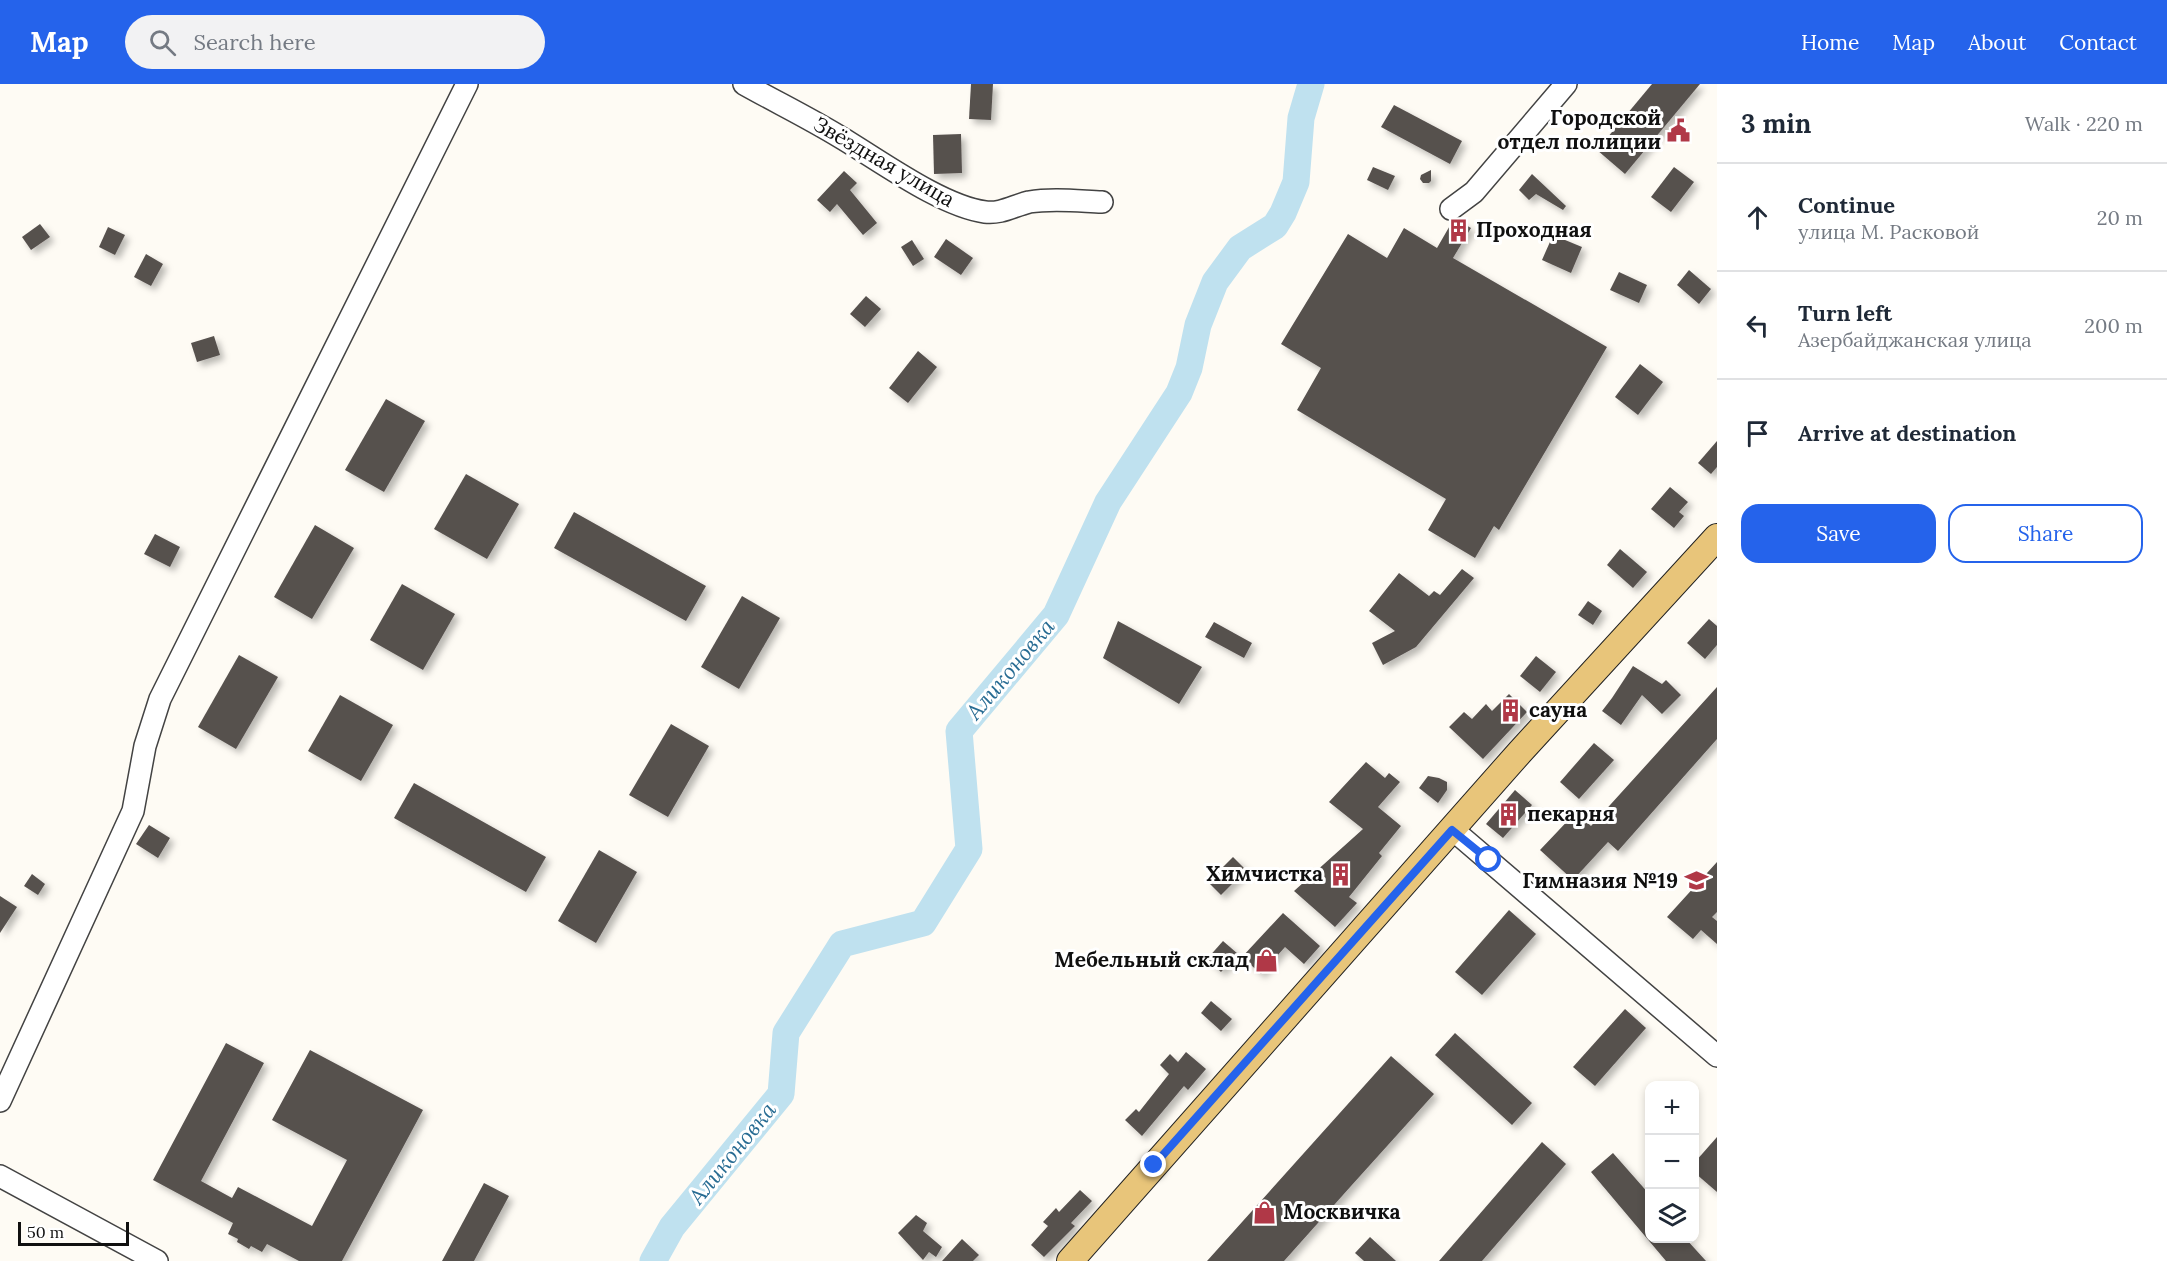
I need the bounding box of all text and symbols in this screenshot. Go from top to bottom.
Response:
search box [125,15,545,69]
text: Map [30,24,89,60]
icon: search [146,26,179,59]
text: Search here [194,28,316,56]
text: Home [1801,29,1859,56]
text: Map [1892,29,1935,56]
text: About [1968,29,2026,56]
text: Contact [2059,29,2137,56]
place label: Городской отдел полиции [1498,104,1661,155]
text: 3 min [1741,107,1811,140]
street label: Звёздная улица [809,110,960,213]
text: Walk · 220 m [2025,111,2143,136]
public building icon: Городской отдел полиции [1666,117,1692,143]
text: Continue [1798,191,1895,219]
icon: ahead [1741,201,1774,234]
text: 20 m [2097,205,2143,230]
place label: Проходная [1476,216,1592,243]
building icon: Проходная [1445,217,1471,243]
text: улица М. Расковой [1798,219,1979,244]
text: Turn left [1798,299,1892,327]
icon: left [1741,309,1774,342]
text: 200 m [2084,313,2143,338]
text: Азербайджанская улица [1798,327,2032,352]
icon: arrive [1741,417,1774,450]
text: Arrive at destination [1798,419,2016,447]
button: Save [1741,504,1936,563]
button: Share [1948,504,2143,563]
water label: Аликоновка [959,612,1061,726]
place label: сауна [1529,696,1587,723]
building icon: сауна [1498,697,1524,723]
place label: пекарня [1527,800,1615,827]
building icon: пекарня [1496,801,1522,827]
route start [1475,846,1501,872]
place label: Химчистка [1206,860,1323,887]
building icon: Химчистка [1328,861,1354,887]
place label: Гимназия №19 [1522,867,1678,894]
school or university icon: Гимназия №19 [1683,868,1709,894]
place label: Мебельный склад [1054,946,1249,973]
shop icon: Мебельный склад [1254,947,1280,973]
map controls [1645,1081,1699,1243]
button: + [1645,1081,1699,1135]
water label: Аликоновка [682,1096,782,1211]
button: − [1645,1135,1699,1189]
route end [1140,1151,1166,1177]
button: layers [1645,1189,1699,1243]
place label: Москвичка [1283,1198,1401,1225]
shop icon: Москвичка [1252,1199,1278,1225]
scale bar [18,1219,129,1246]
text: 50 m [27,1222,64,1242]

